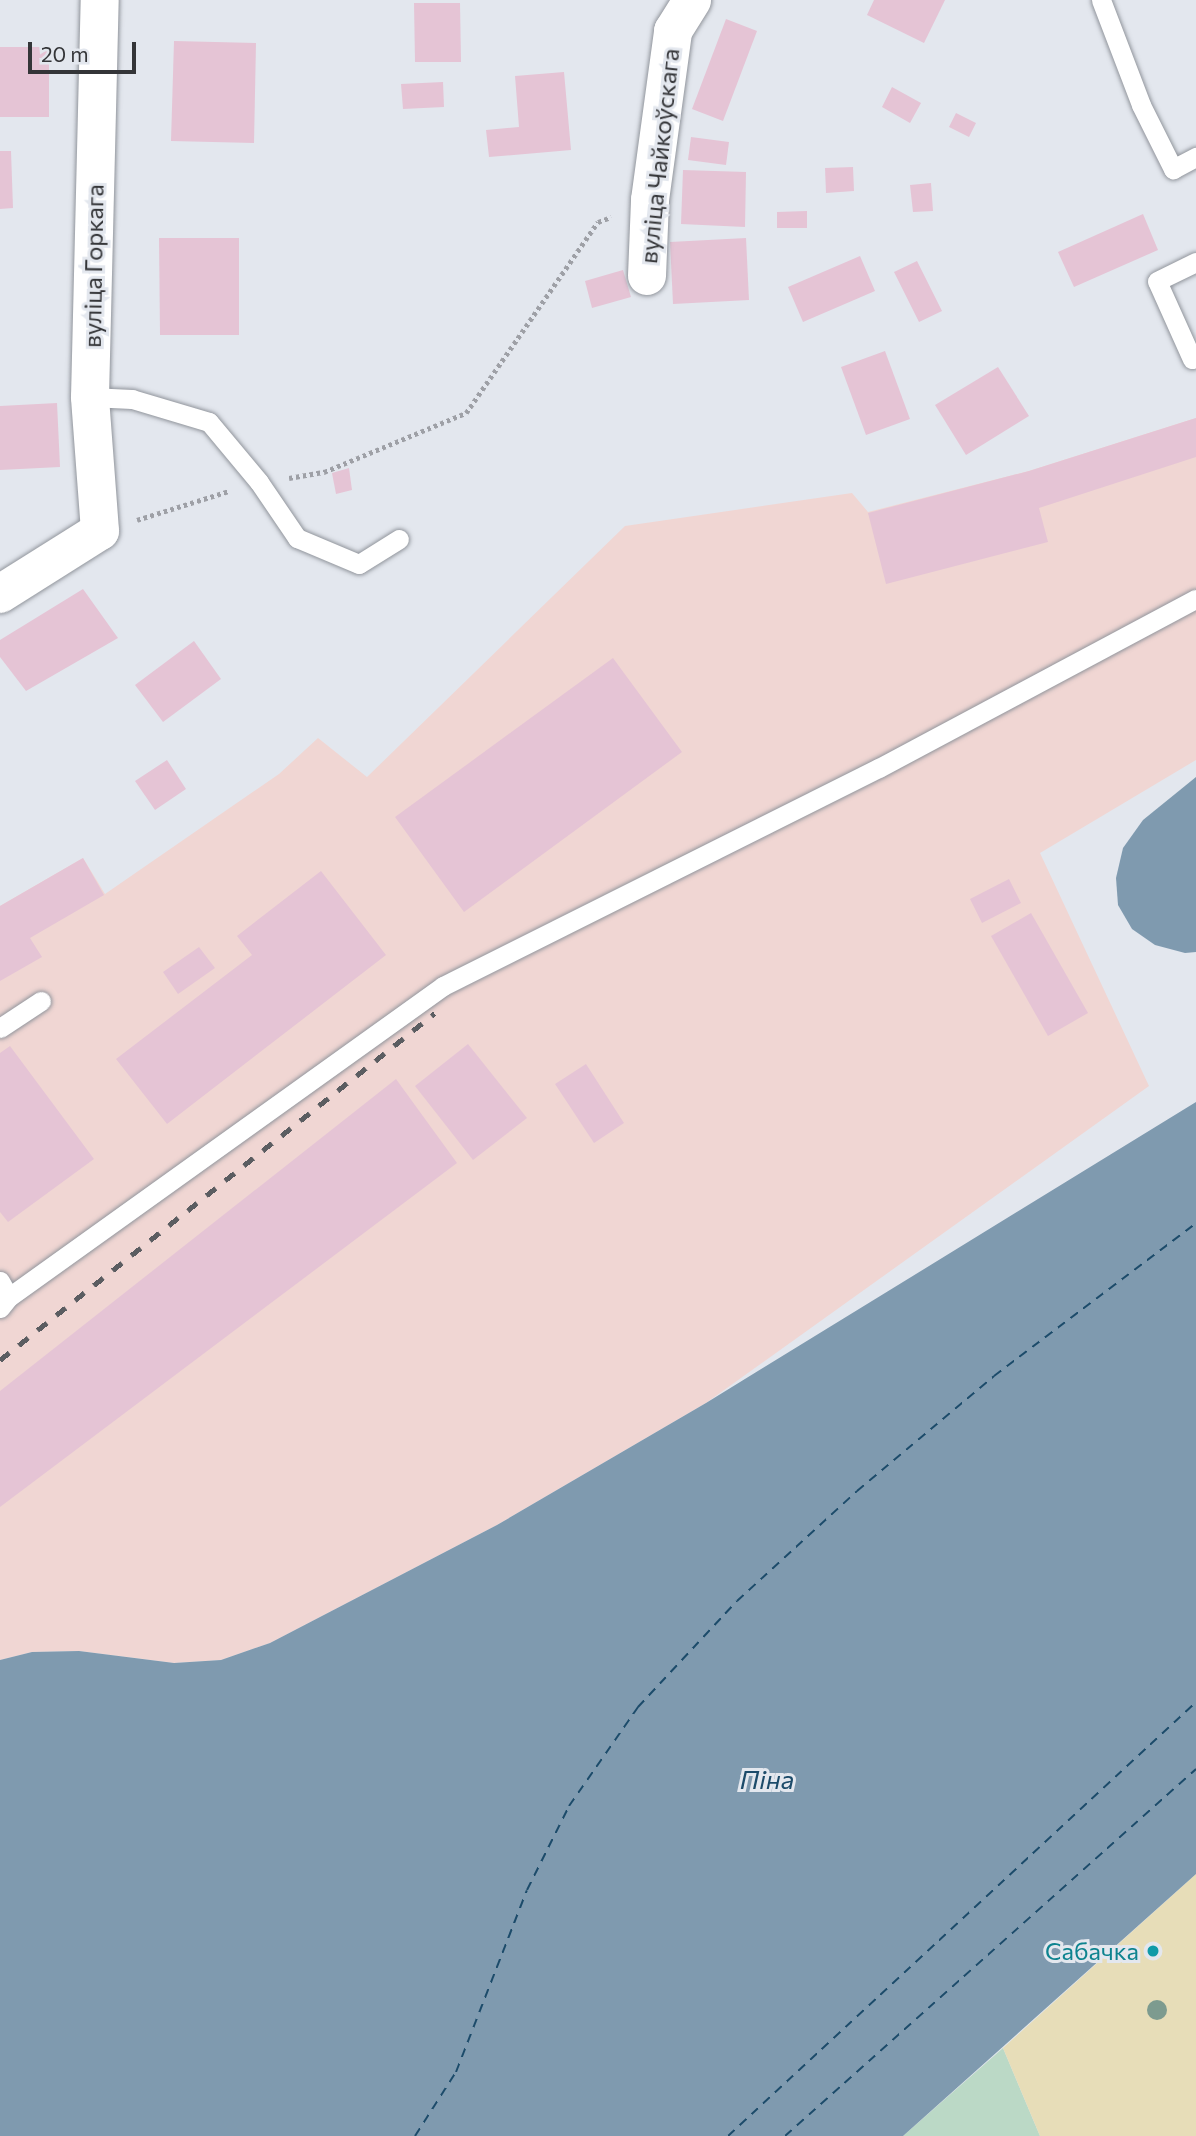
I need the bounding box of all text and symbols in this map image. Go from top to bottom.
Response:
scale bar [32,28,140,72]
text: 20 m [41,41,89,66]
street label: вуліца Чайкоўскага [633,47,685,265]
street label: вуліца Горкага [77,184,109,348]
water label: Піна [740,1763,794,1795]
place label: Сабачка [1045,1937,1139,1965]
marker: Сабачка [1145,1943,1161,1959]

